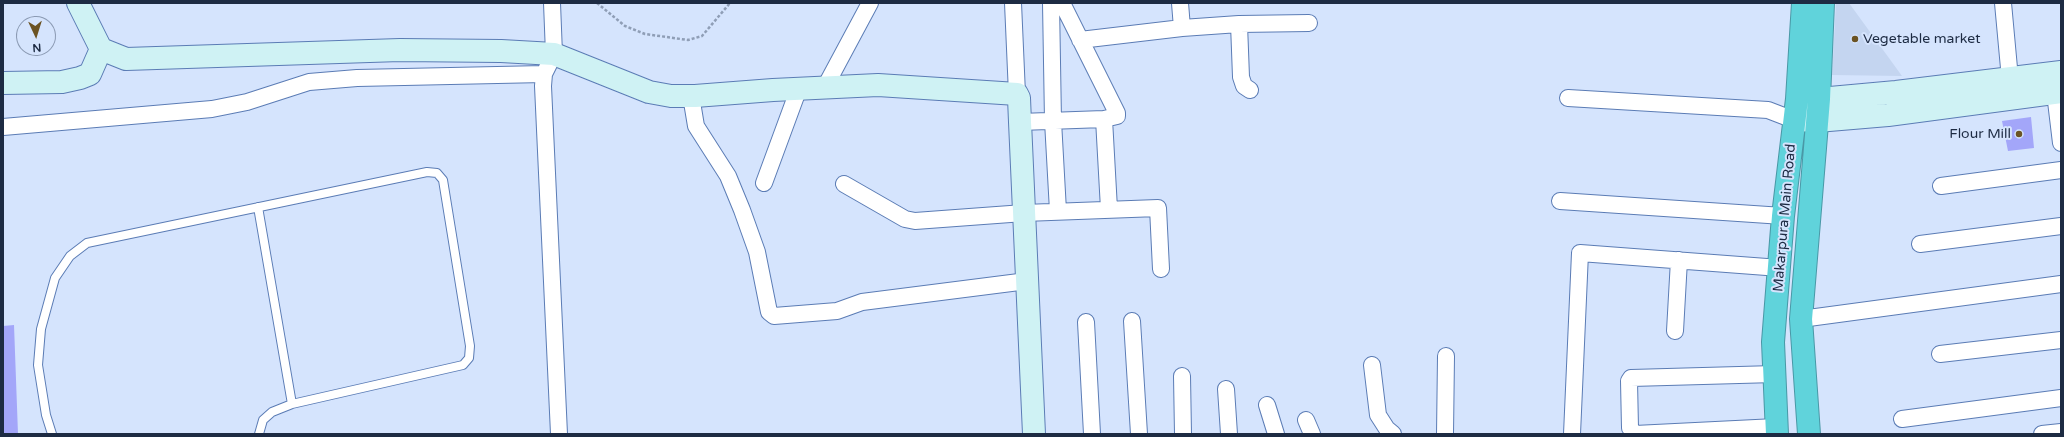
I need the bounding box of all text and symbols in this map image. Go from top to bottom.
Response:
north arrow [16,16,56,56]
place label: Vegetable market [1863,31,1981,47]
marker: Vegetable market [1850,34,1860,44]
text: N [32,41,42,54]
place label: Flour Mill [1949,126,2011,142]
marker: Flour Mill [2014,129,2024,139]
street label: Makarpura Main Road [1770,143,1800,293]

